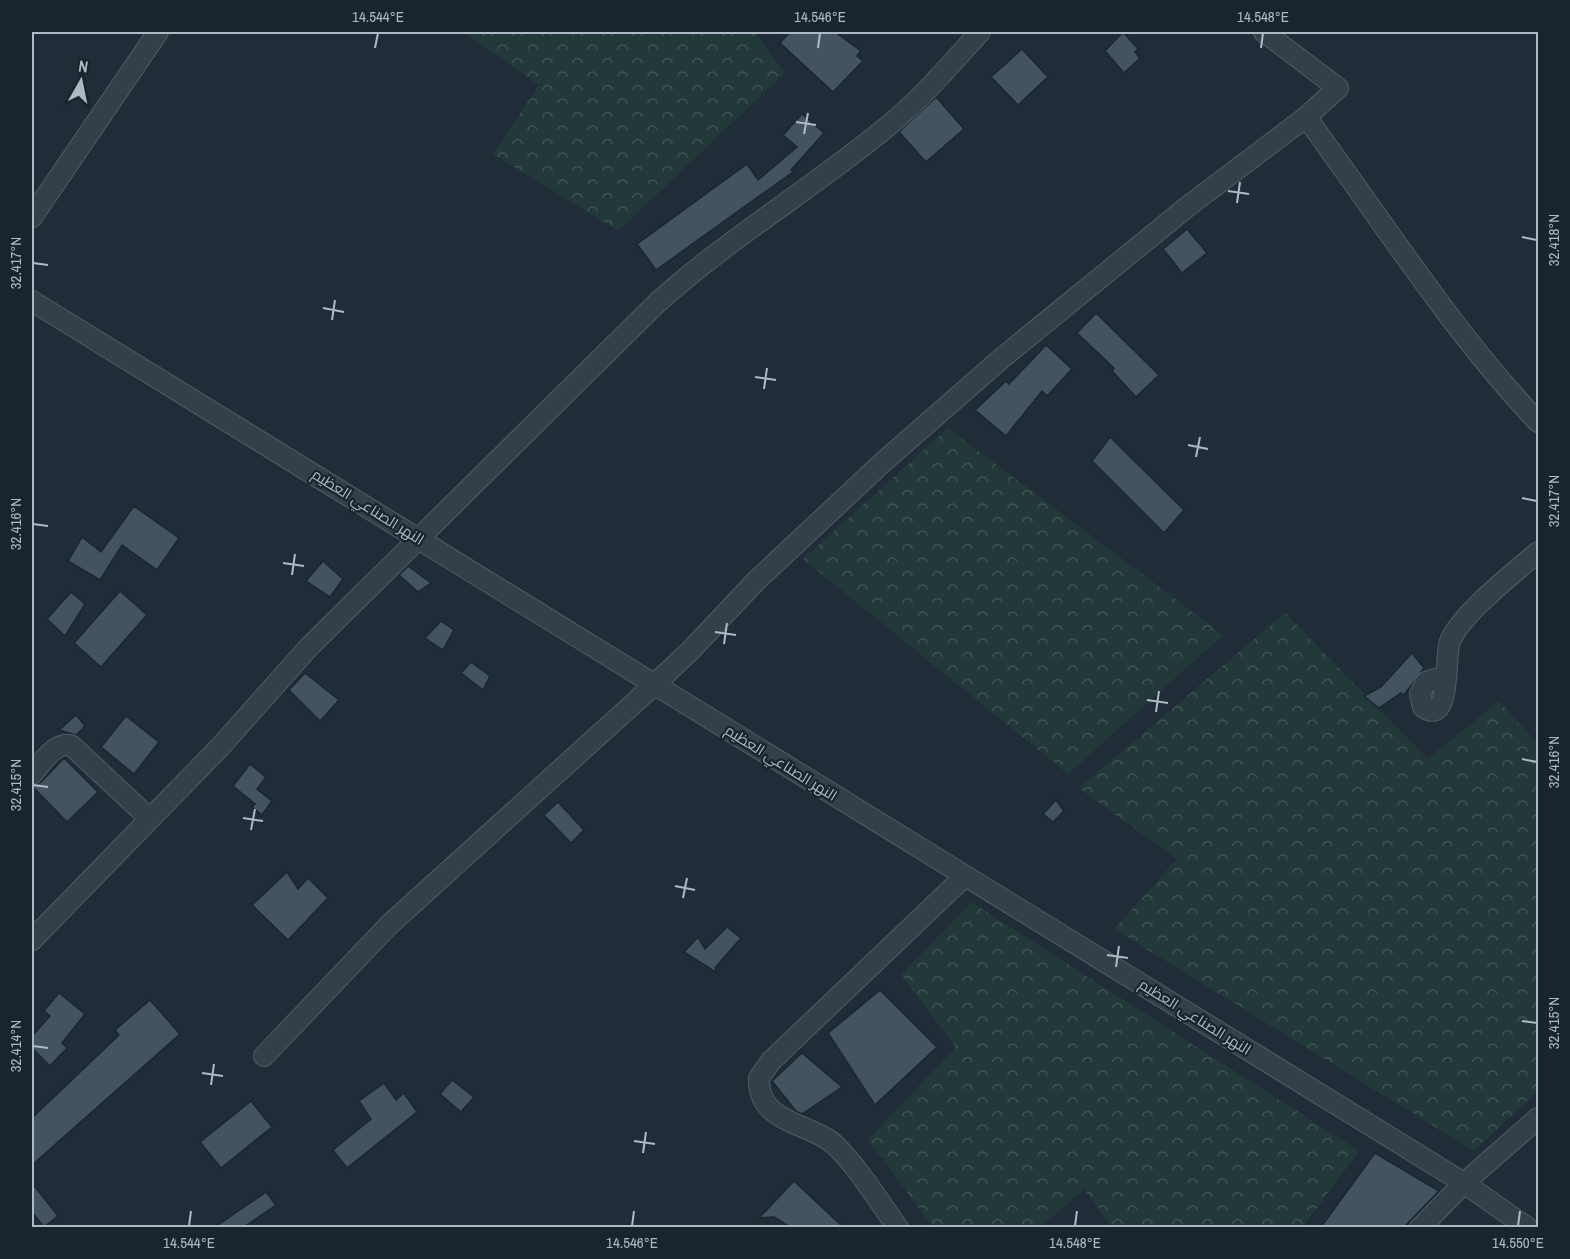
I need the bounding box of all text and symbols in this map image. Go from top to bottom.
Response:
text: 14.544°E [352,6,404,27]
text: 14.546°E [794,6,846,27]
text: 14.548°E [1237,6,1289,27]
north arrow [51,51,111,111]
text: N [77,55,90,78]
text: 32.418°N [1543,214,1564,266]
text: 32.417°N [5,237,26,289]
street label: النهر الصناعي العظيم [307,463,429,551]
text: 32.417°N [1543,475,1564,527]
text: 32.416°N [5,498,26,550]
street label: النهر الصناعي العظيم [720,719,842,807]
text: 32.416°N [1543,736,1564,788]
text: 32.415°N [5,759,26,811]
street label: النهر الصناعي العظيم [1134,973,1256,1061]
text: 32.415°N [1543,997,1564,1049]
text: 32.414°N [5,1020,26,1072]
text: 14.544°E [163,1232,215,1253]
text: 14.546°E [606,1232,658,1253]
text: 14.548°E [1049,1232,1101,1253]
text: 14.550°E [1492,1232,1544,1253]

